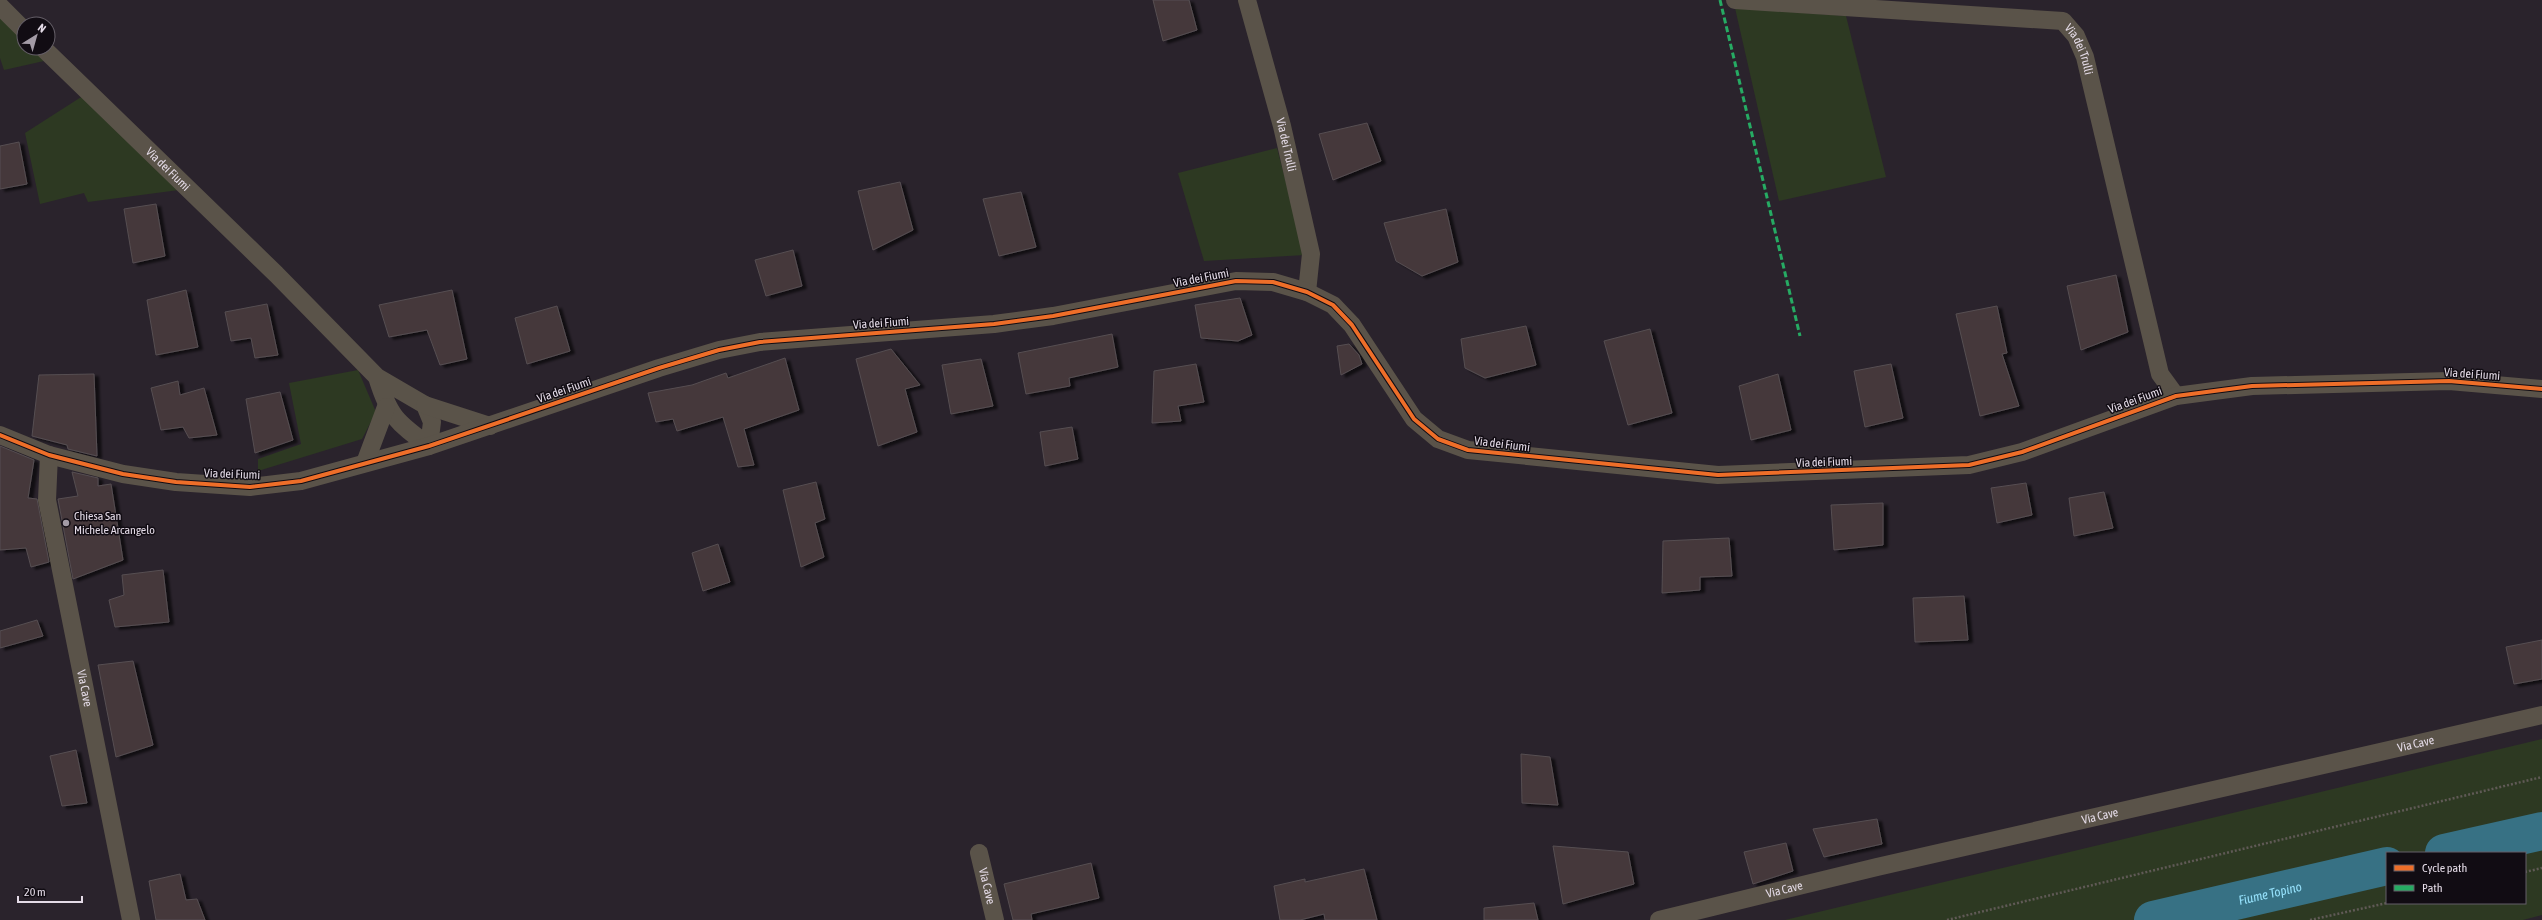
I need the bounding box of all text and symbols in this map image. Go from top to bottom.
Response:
north arrow [16,16,56,56]
text: N [36,21,48,35]
street label: Via dei Trulli [2062,21,2096,76]
street label: Via dei Trulli [1273,116,1299,173]
street label: Via dei Fiumi [143,145,193,194]
street label: Via dei Fiumi [1172,266,1230,290]
street label: Via dei Fiumi [852,314,910,332]
street label: Via dei Fiumi [2443,365,2501,383]
street label: Via dei Fiumi [535,374,593,406]
street label: Via dei Fiumi [2106,384,2164,416]
street label: Via dei Fiumi [1473,434,1531,454]
street label: Via dei Fiumi [1796,454,1852,470]
street label: Via dei Fiumi [204,466,260,482]
place label: Chiesa San Michele Arcangelo [74,509,155,537]
marker: Chiesa San Michele Arcangelo [61,518,71,528]
street label: Via Cave [74,669,95,708]
street label: Via Cave [2396,733,2435,755]
street label: Via Cave [2080,805,2120,827]
legend [2386,852,2526,904]
text: Cycle path [2422,861,2467,875]
street label: Via Cave [976,866,998,906]
scale bar [18,878,82,904]
street label: Via Cave [1765,878,1804,901]
water label: Fiume Topino [2237,879,2303,908]
text: Path [2422,881,2443,895]
text: 20 m [24,885,46,899]

